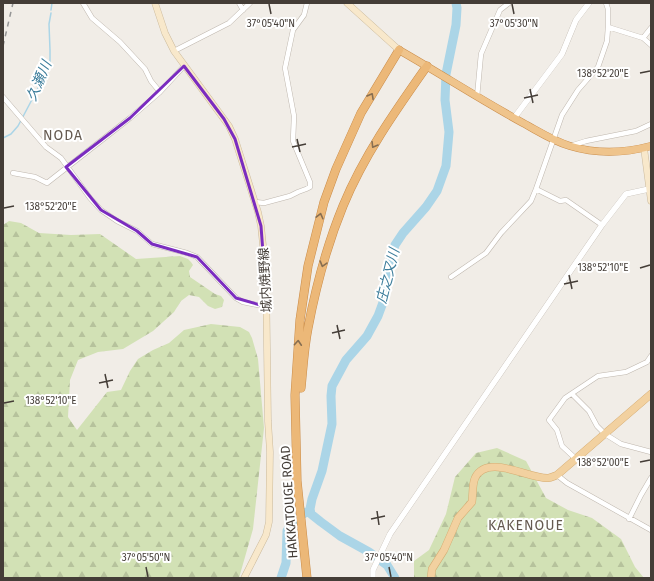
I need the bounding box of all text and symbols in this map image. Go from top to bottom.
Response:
text: 37°05'40"N [247,18,295,30]
text: 37°05'30"N [490,18,538,30]
water label: 久瀬川 [23,57,56,104]
text: 138°52'20"E [577,68,629,80]
one-way arrow [366,93,373,100]
district label: NODA [43,127,83,144]
one-way arrow [372,141,379,148]
text: 138°52'20"E [25,201,77,213]
one-way arrow [316,212,324,219]
water label: 庄之又川 [373,245,404,305]
street label: 城内焼野線 [256,247,274,313]
one-way arrow [319,260,328,267]
text: 138°52'10"E [577,262,629,274]
one-way arrow [294,340,303,346]
text: 138°52'10"E [25,395,77,407]
street label: HAKKATOUGE ROAD [278,445,300,559]
text: 138°52'00"E [577,457,629,469]
district label: KAKENOUE [488,517,564,534]
text: 37°05'50"N [122,552,170,564]
text: 37°05'40"N [365,552,413,564]

